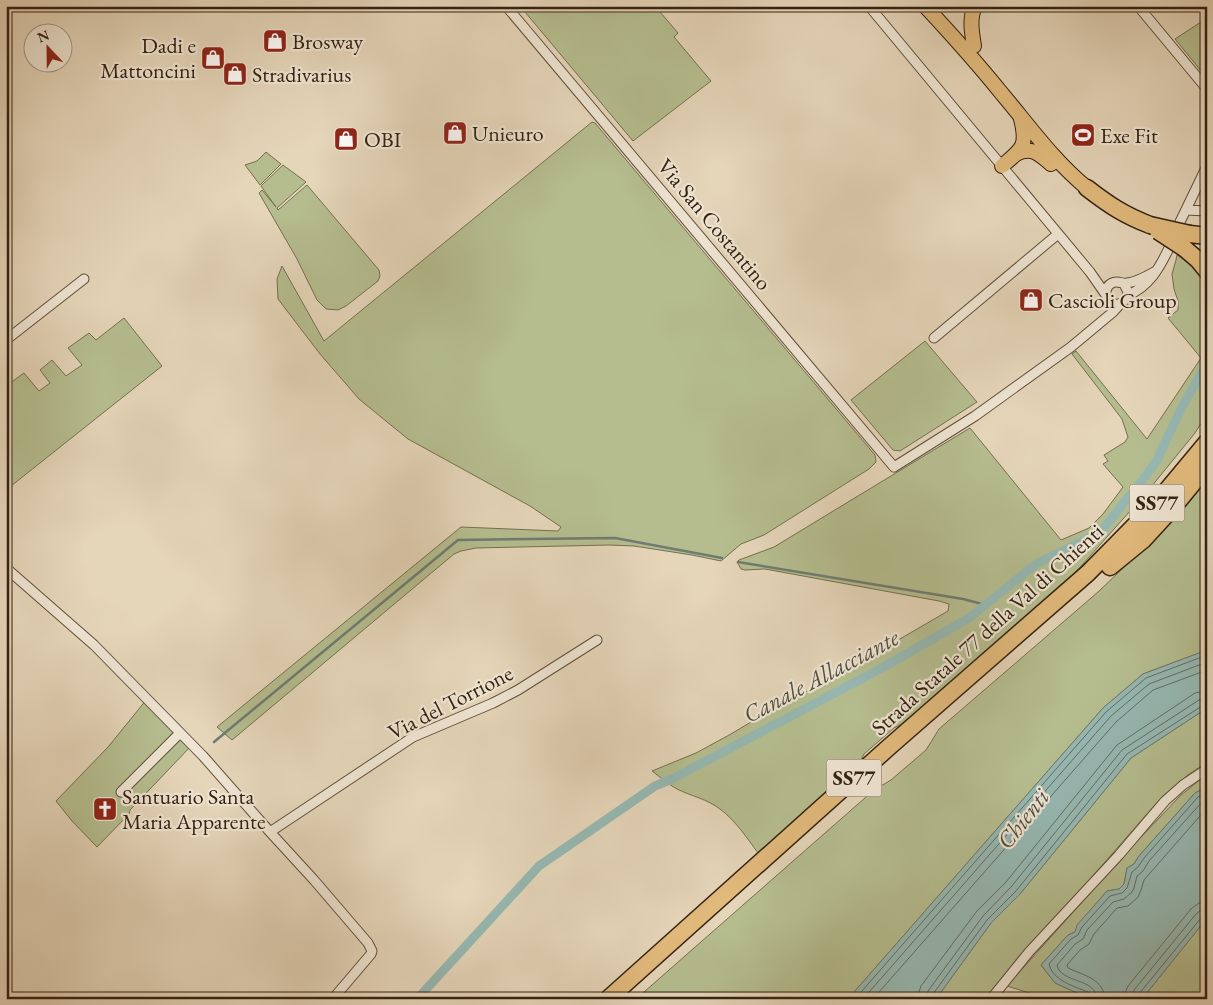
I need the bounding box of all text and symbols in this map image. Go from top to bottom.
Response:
north arrow [22,22,72,72]
text: N [35,25,52,46]
place label: Brosway [292,27,364,56]
shop icon: Brosway [262,28,288,54]
place label: Dadi e Mattoncini [100,31,196,85]
shop icon: Dadi e Mattoncini [200,45,226,71]
place label: Stradivarius [252,60,351,89]
shop icon: Stradivarius [222,61,248,87]
place label: Unieuro [472,119,544,148]
shop icon: Unieuro [442,120,468,146]
place label: Exe Fit [1100,121,1158,150]
sports icon: Exe Fit [1070,122,1096,148]
place label: OBI [364,125,402,154]
shop icon: OBI [333,126,359,152]
street label: Via San Costantino [651,152,778,296]
place label: Cascioli Group [1048,286,1177,315]
shop icon: Cascioli Group [1018,287,1044,313]
road number: SS77 [1130,484,1184,522]
street label: Strada Statale 77 della Val di Chienti [865,517,1110,742]
water label: Canale Allacciante [738,621,905,730]
street label: Via del Torrione [383,658,518,746]
road number: SS77 [826,760,882,796]
water label: Chienti [989,781,1056,855]
place label: Santuario Santa Maria Apparente [122,782,266,836]
church icon: Santuario Santa Maria Apparente [92,796,118,822]

